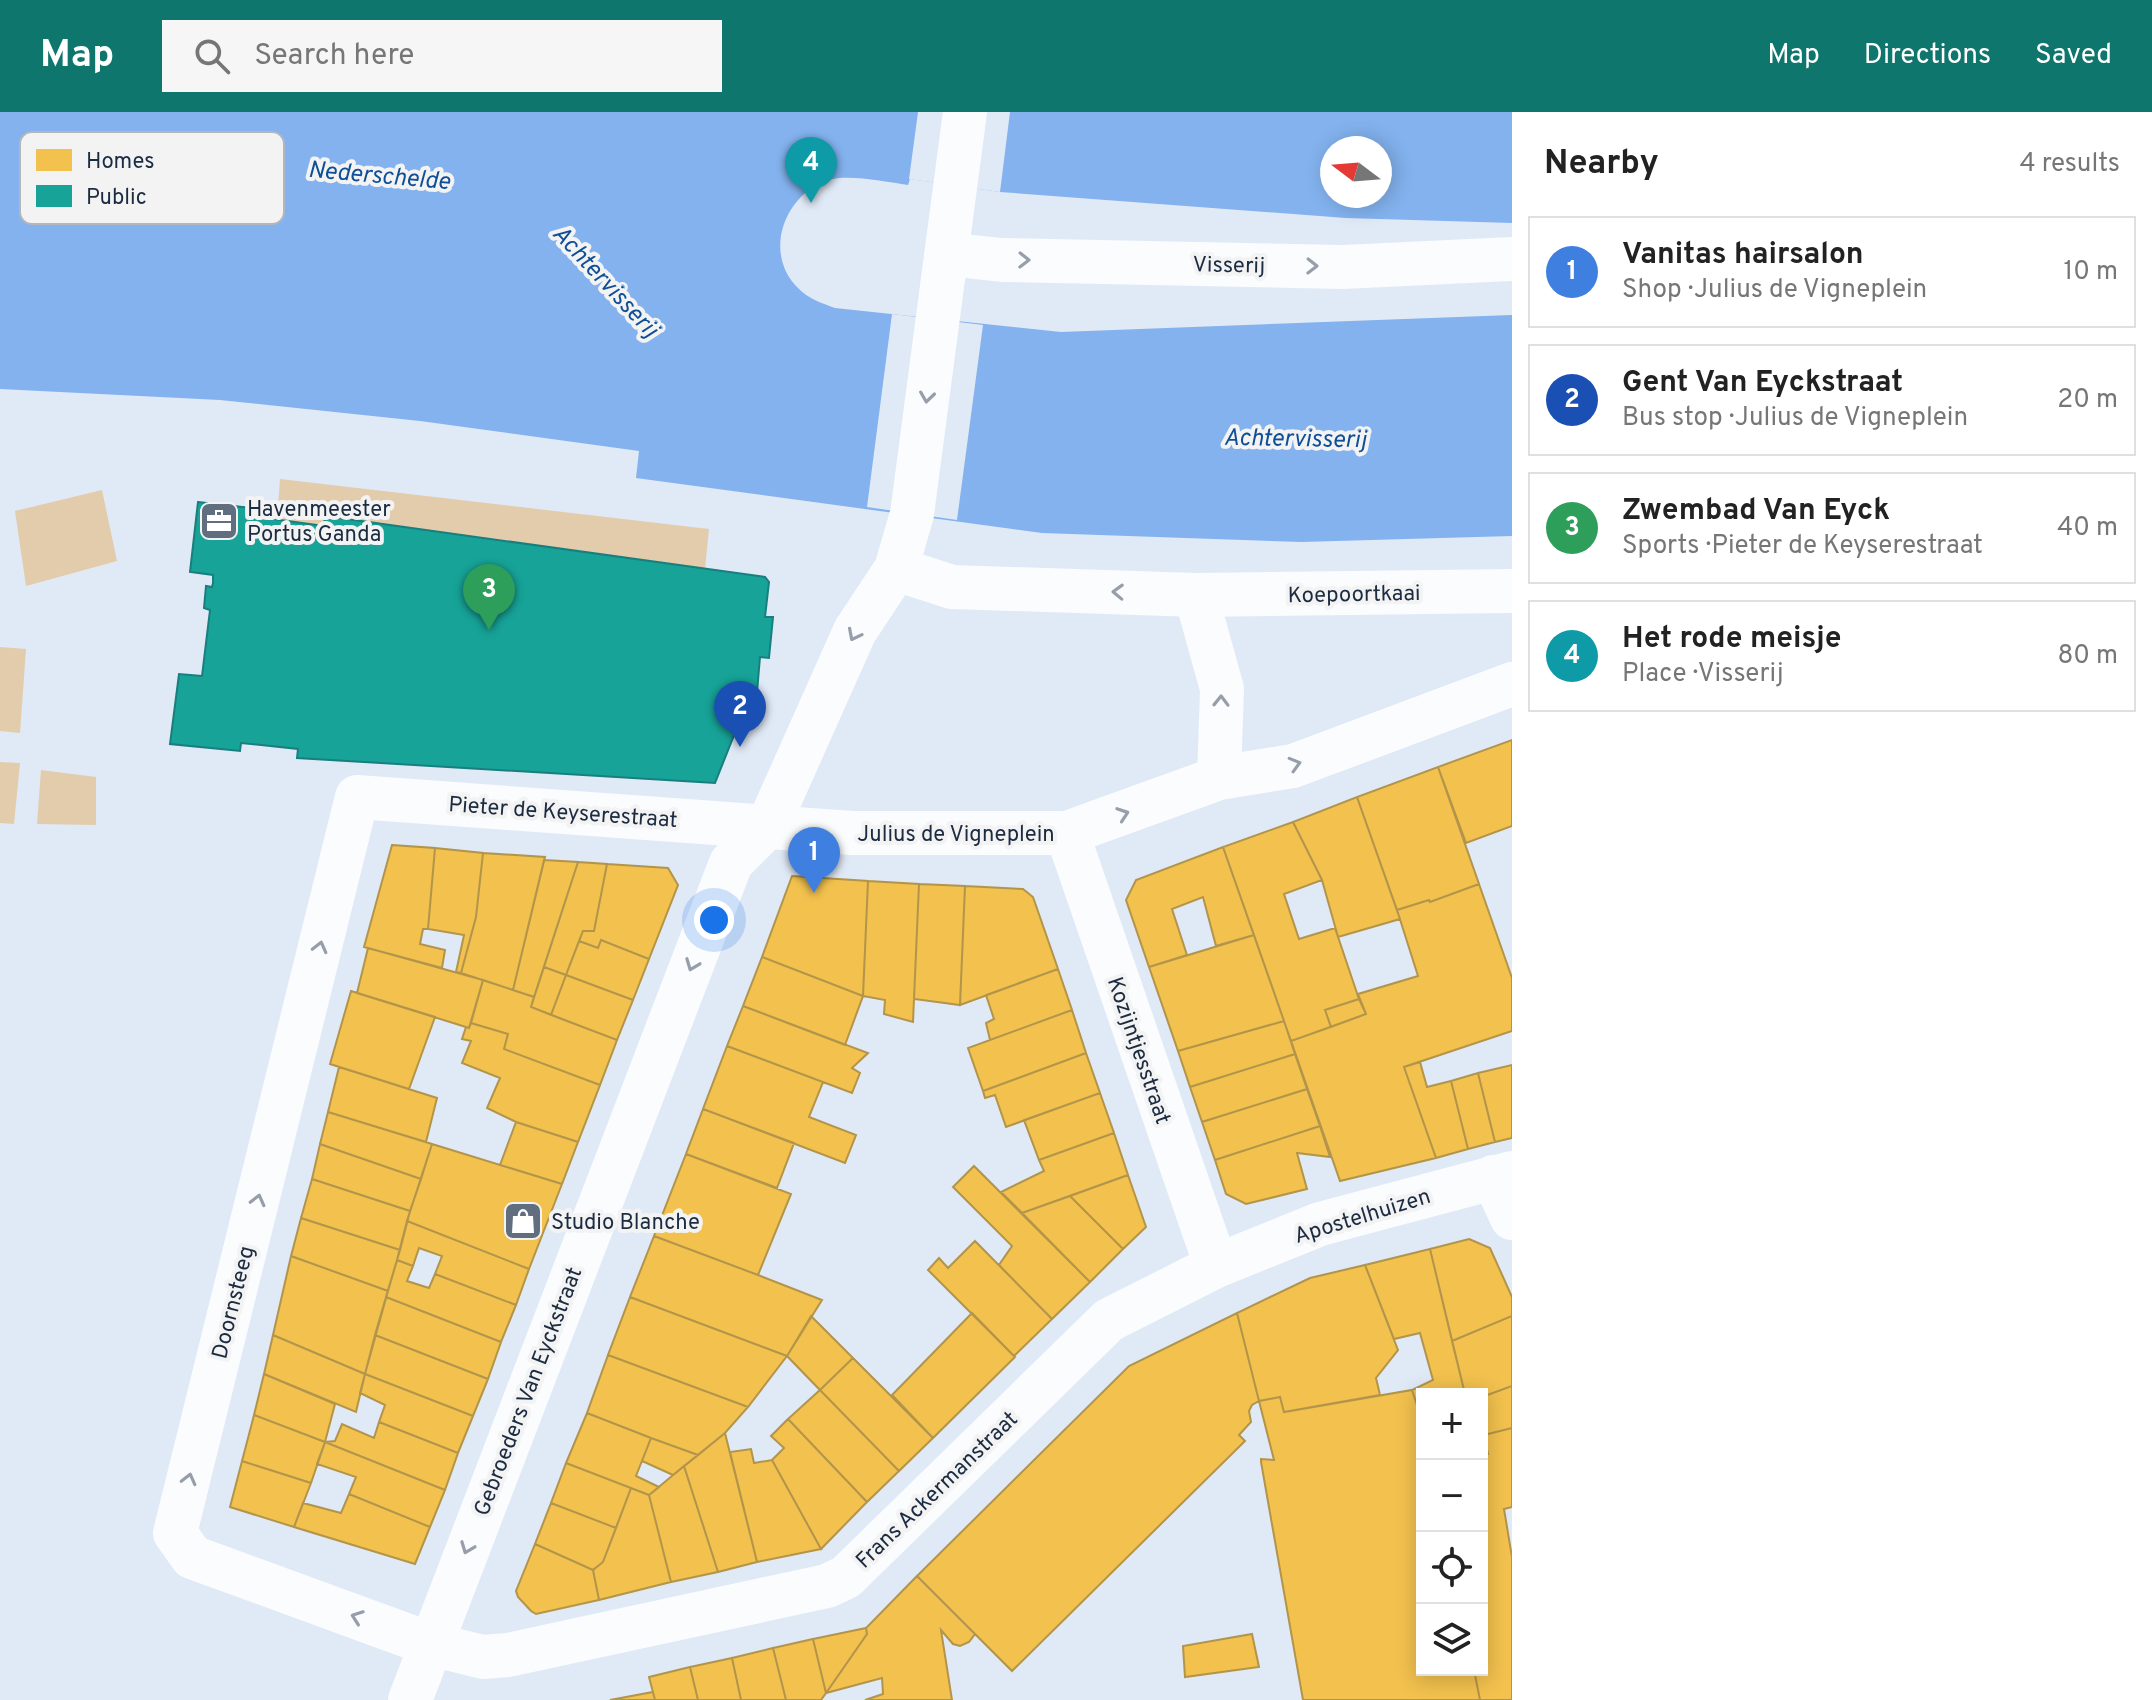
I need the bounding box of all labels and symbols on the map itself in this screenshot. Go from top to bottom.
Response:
legend [20,132,284,224]
north arrow [1320,136,1392,208]
pin: 4 [785,137,837,203]
text: Homes [86,149,155,176]
water label: Nederschelde [307,156,452,198]
text: Public [86,185,147,212]
water label: Achtervisserij [545,220,666,346]
one-way arrow [1018,252,1031,269]
street label: Visserij [1192,252,1266,281]
one-way arrow [1306,257,1319,275]
one-way arrow [919,390,936,404]
water label: Achtervisserij [1223,424,1369,456]
place label: Havenmeester Portus Ganda [247,497,391,549]
office icon: Havenmeester Portus Ganda [198,500,240,542]
pin: 3 [463,564,515,630]
street label: Koepoortkaai [1287,581,1421,610]
one-way arrow [1111,584,1124,601]
one-way arrow [848,627,863,641]
pin: 2 [714,681,766,747]
one-way arrow [1212,694,1230,707]
one-way arrow [1288,757,1301,773]
street label: Pieter de Keyserestraat [447,792,678,835]
one-way arrow [1115,807,1129,823]
street label: Julius de Vigneplein [857,822,1055,849]
pin: 1 [788,827,840,893]
your location [694,900,734,940]
one-way arrow [311,941,328,954]
one-way arrow [685,957,702,971]
street label: Kozijntjesstraat [1100,974,1175,1128]
street label: Apostelhuizen [1291,1184,1434,1251]
one-way arrow [248,1193,265,1207]
shop icon: Studio Blanche [502,1200,544,1242]
place label: Studio Blanche [551,1210,700,1237]
street label: Doornsteeg [207,1243,261,1362]
street label: Gebroeders Van Eyckstraat [469,1264,589,1520]
street label: Frans Ackermanstraat [851,1406,1024,1575]
one-way arrow [179,1473,196,1487]
one-way arrow [460,1540,477,1554]
one-way arrow [351,1610,365,1627]

